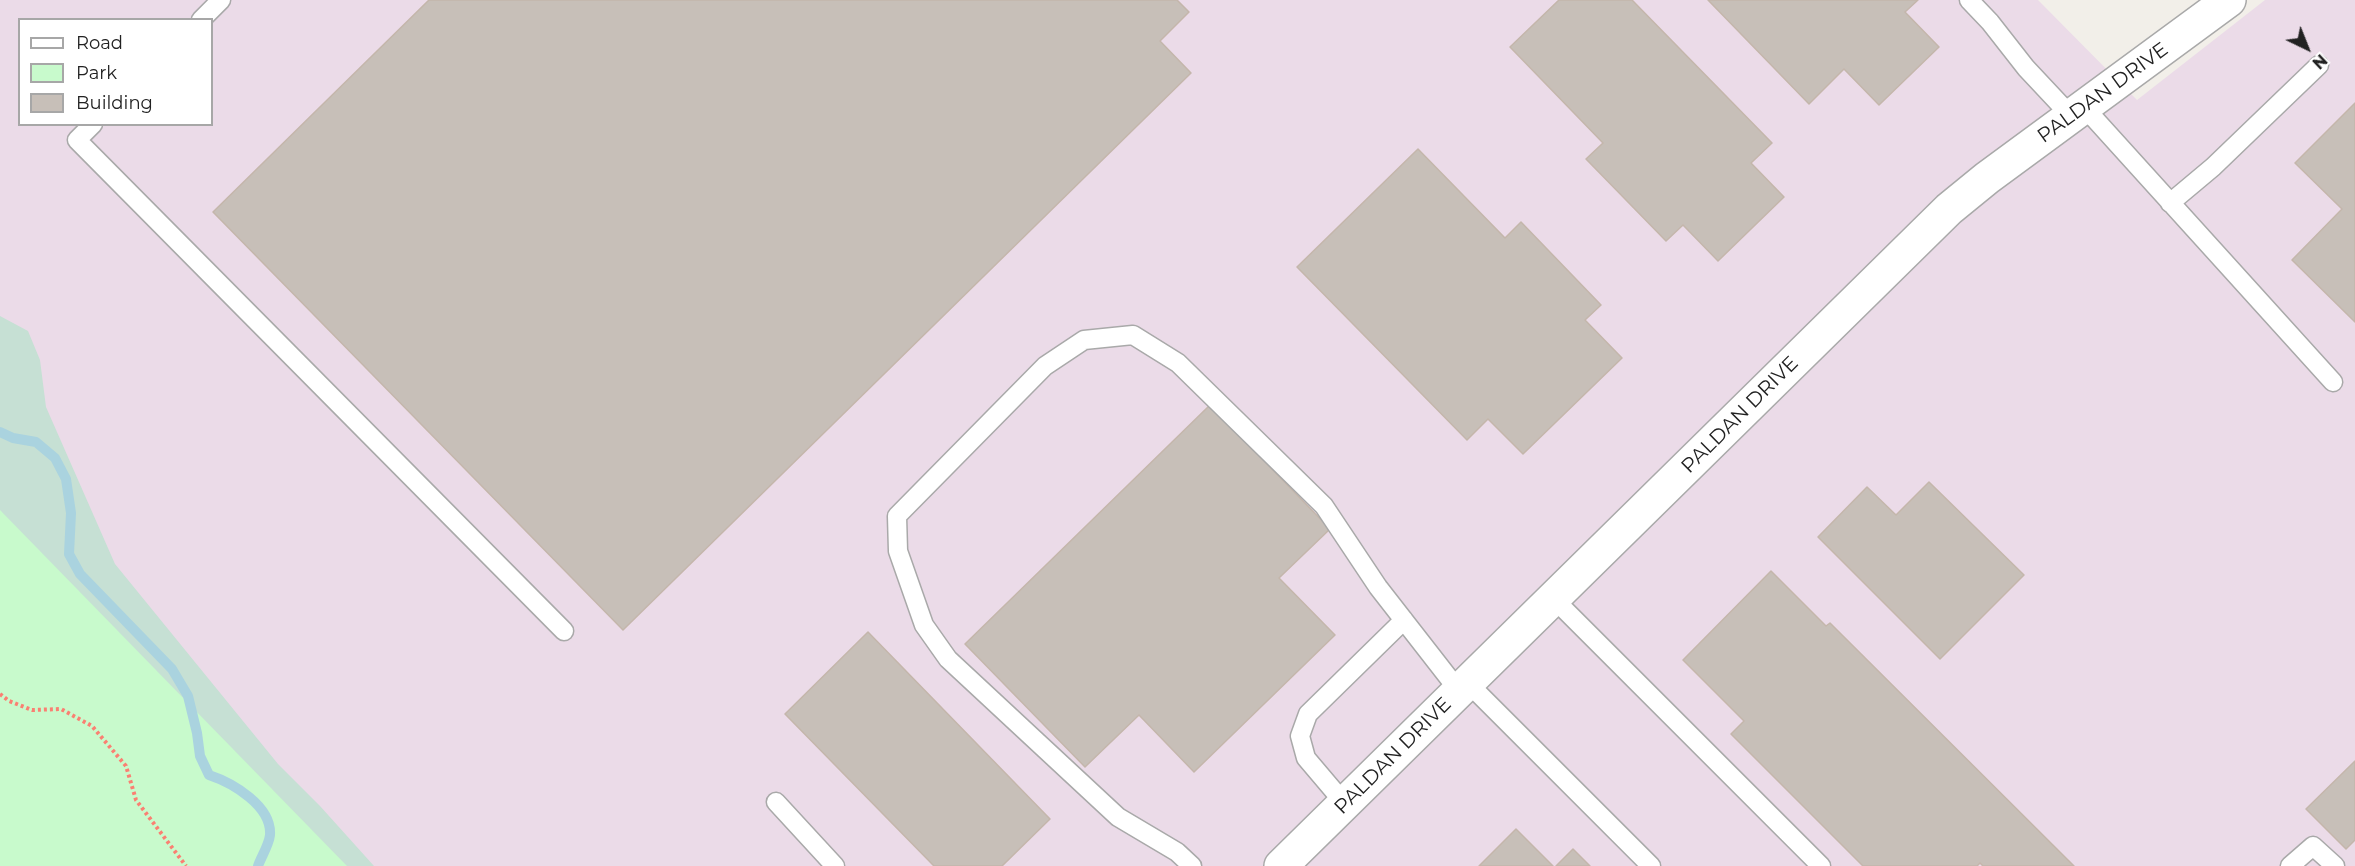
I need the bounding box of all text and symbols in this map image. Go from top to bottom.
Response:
legend [18,18,213,126]
north arrow [2277,18,2337,78]
text: Road [76,32,123,54]
street label: PALDAN DRIVE [2033,38,2173,148]
text: N [2308,50,2331,73]
text: Park [76,62,117,84]
text: Building [76,92,153,114]
street label: PALDAN DRIVE [1677,352,1803,478]
street label: PALDAN DRIVE [1330,693,1456,819]

